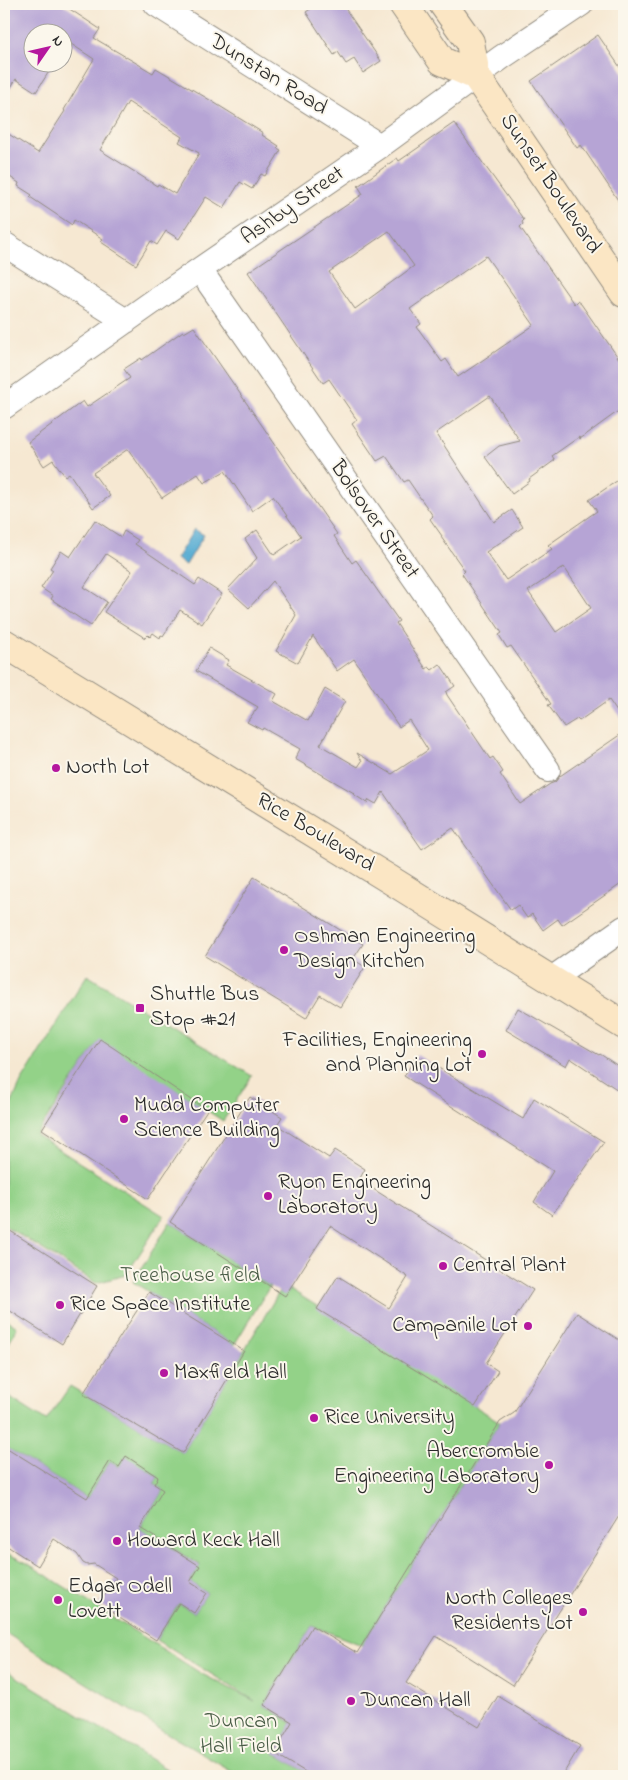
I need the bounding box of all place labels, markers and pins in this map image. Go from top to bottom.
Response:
place label: North Lot [66,752,150,784]
marker: North Lot [50,762,62,774]
place label: Oshman Engineering Design Kitchen [293,921,476,979]
marker: Oshman Engineering Design Kitchen [278,944,290,956]
place label: Shuttle Bus Stop #21 [150,979,259,1036]
marker: Shuttle Bus Stop #21 [134,1002,146,1014]
place label: Facilities, Engineering and Planning Lot [282,1025,473,1083]
marker: Facilities, Engineering and Planning Lot [476,1048,488,1060]
place label: Mudd Computer Science Building [134,1090,280,1148]
marker: Mudd Computer Science Building [118,1113,130,1125]
place label: Ryon Engineering Laboratory [278,1167,431,1225]
marker: Ryon Engineering Laboratory [262,1190,274,1202]
place label: Central Plant [453,1250,567,1282]
marker: Central Plant [437,1260,449,1272]
place label: Rice Space Institute [70,1289,250,1321]
marker: Rice Space Institute [54,1299,66,1311]
place label: Campanile Lot [392,1310,519,1342]
marker: Campanile Lot [522,1320,534,1332]
place label: Maxfield Hall [174,1357,287,1389]
marker: Maxfield Hall [158,1367,170,1379]
place label: Rice University [324,1402,455,1435]
marker: Rice University [308,1412,320,1424]
place label: Abercrombie Engineering Laboratory [334,1436,539,1494]
marker: Abercrombie Engineering Laboratory [543,1459,555,1471]
place label: Howard Keck Hall [127,1525,280,1557]
marker: Howard Keck Hall [111,1535,123,1547]
place label: Edgar Odell Lovett [68,1571,172,1628]
place label: North Colleges Residents Lot [445,1583,574,1640]
marker: Edgar Odell Lovett [52,1594,64,1606]
marker: North Colleges Residents Lot [577,1606,589,1618]
place label: Duncan Hall [360,1685,471,1717]
marker: Duncan Hall [345,1695,357,1707]

